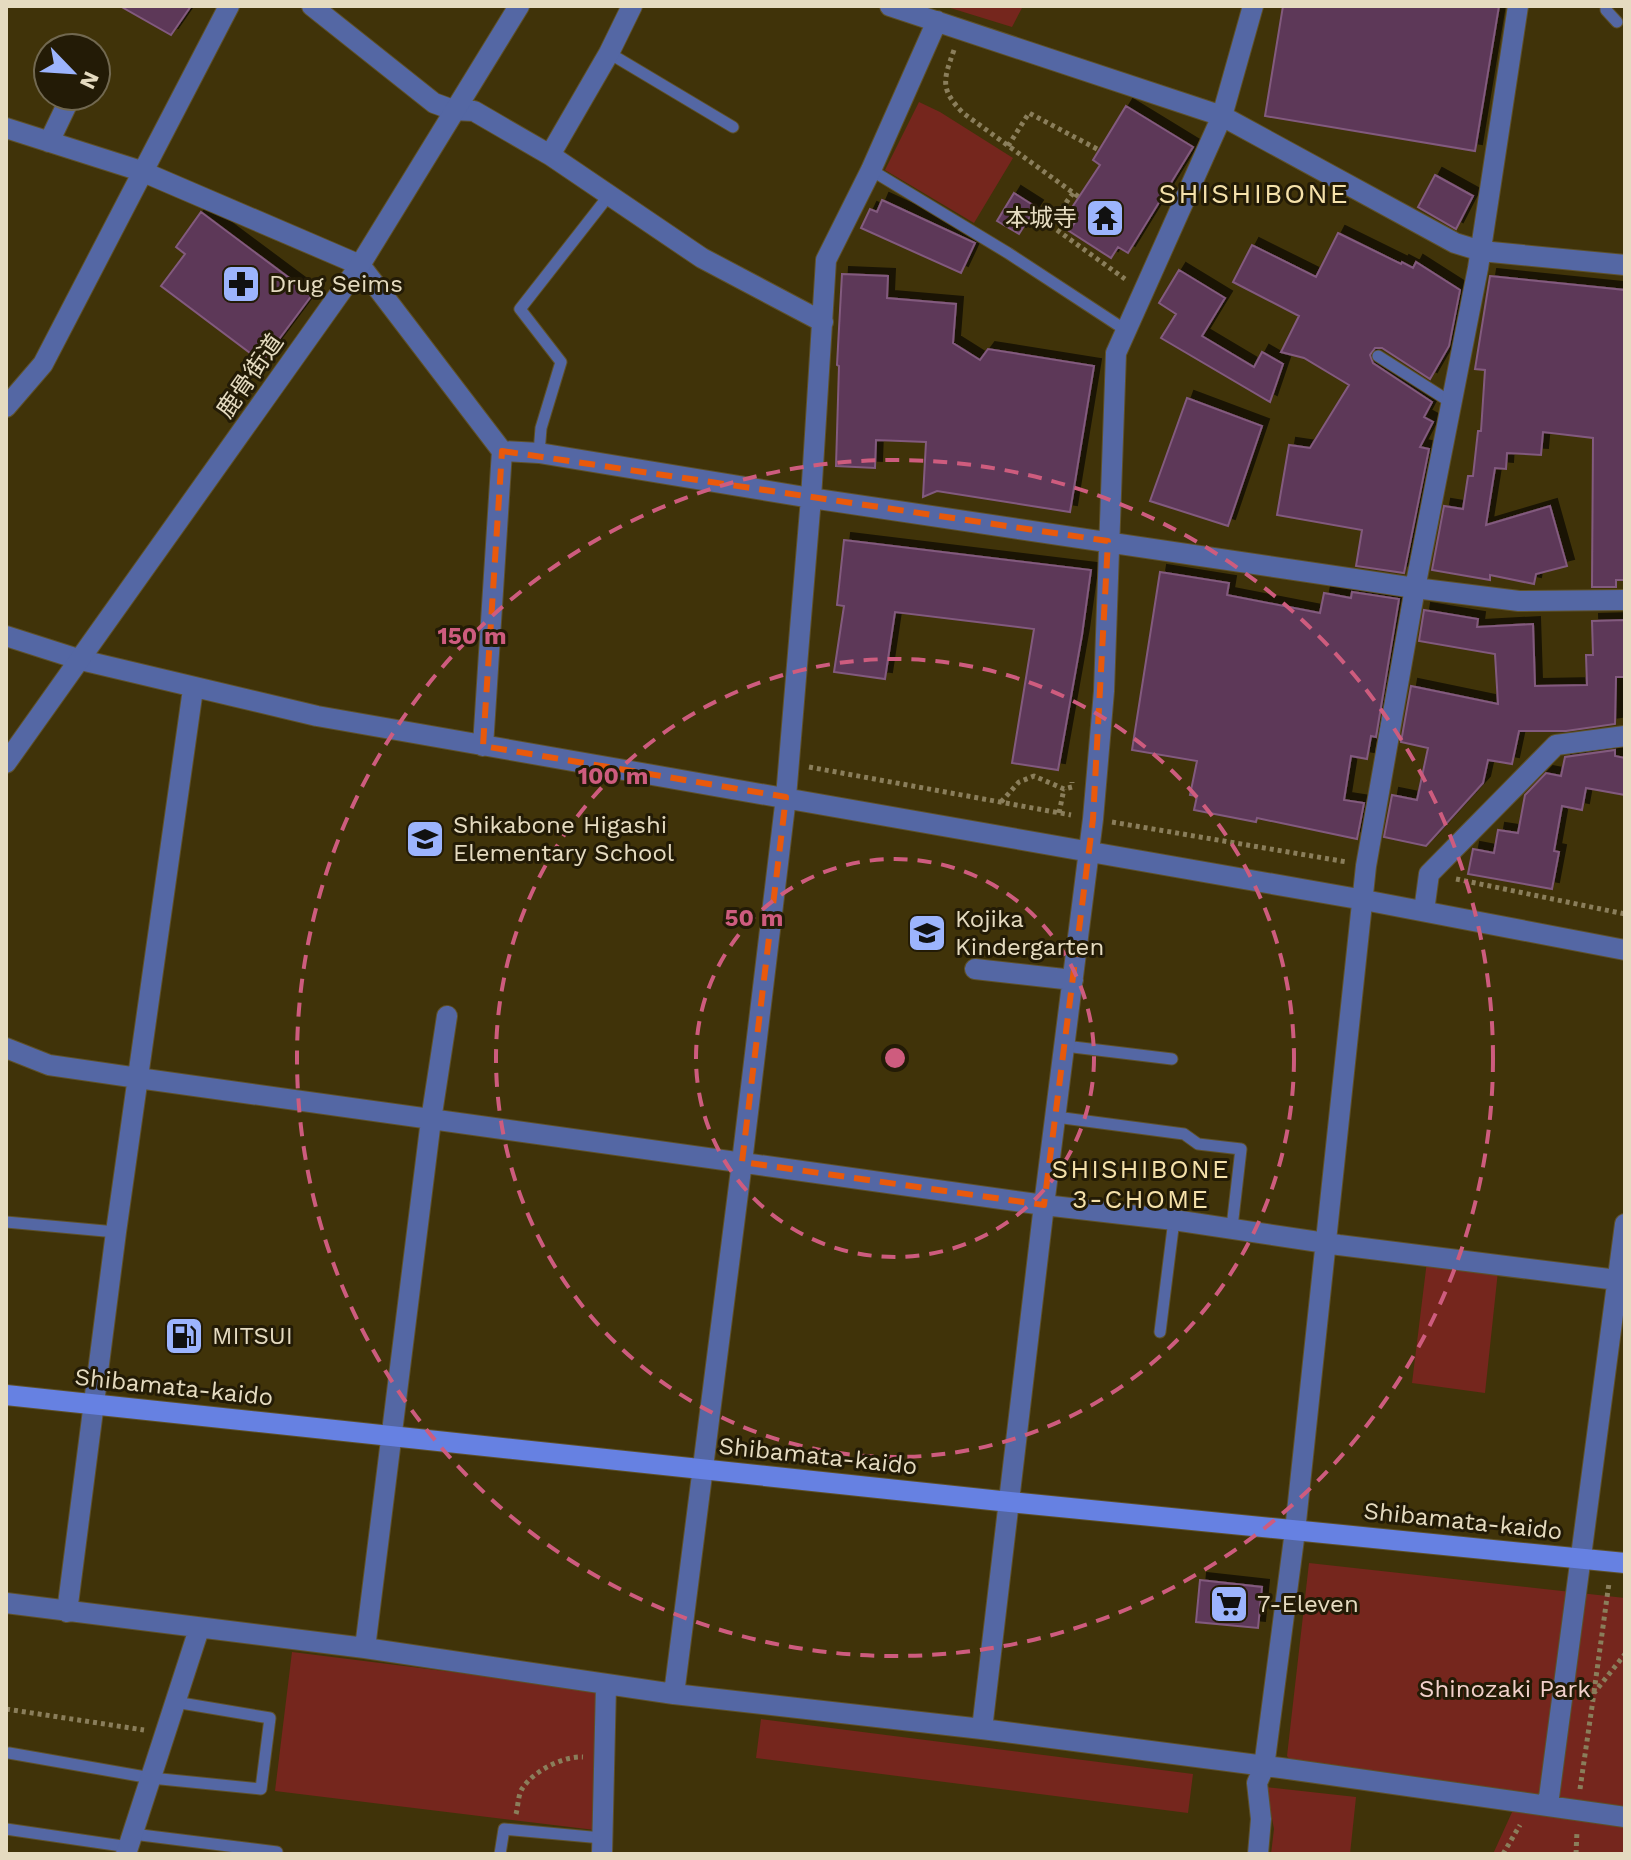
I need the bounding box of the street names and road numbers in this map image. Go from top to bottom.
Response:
street label: 鹿骨街道 [211,329,289,423]
street label: Shibamata-kaido [73,1363,275,1411]
street label: Shibamata-kaido [717,1432,919,1480]
street label: Shibamata-kaido [1362,1497,1564,1545]

